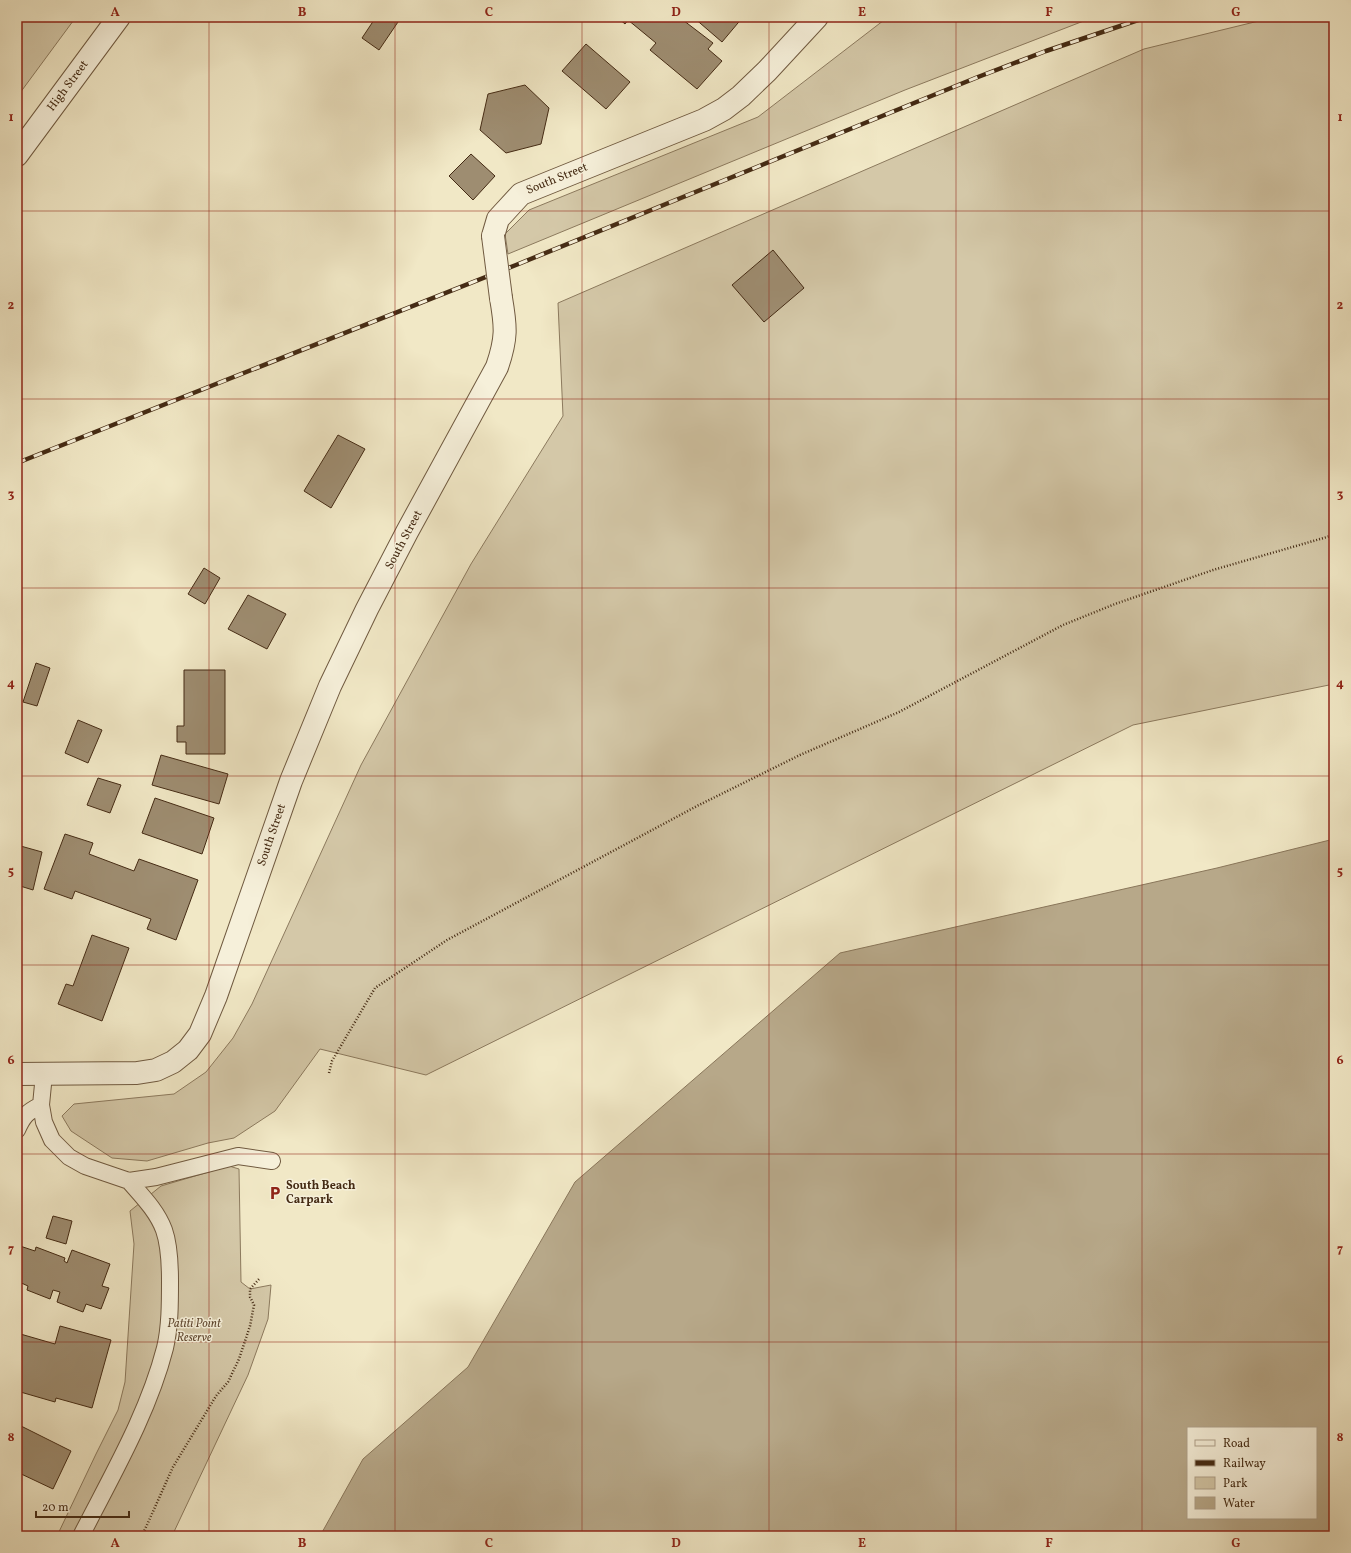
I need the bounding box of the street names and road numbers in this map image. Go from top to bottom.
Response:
street label: High Street [44,57,92,115]
street label: South Street [524,159,590,199]
street label: South Street [382,508,426,572]
street label: South Street [254,802,290,868]

